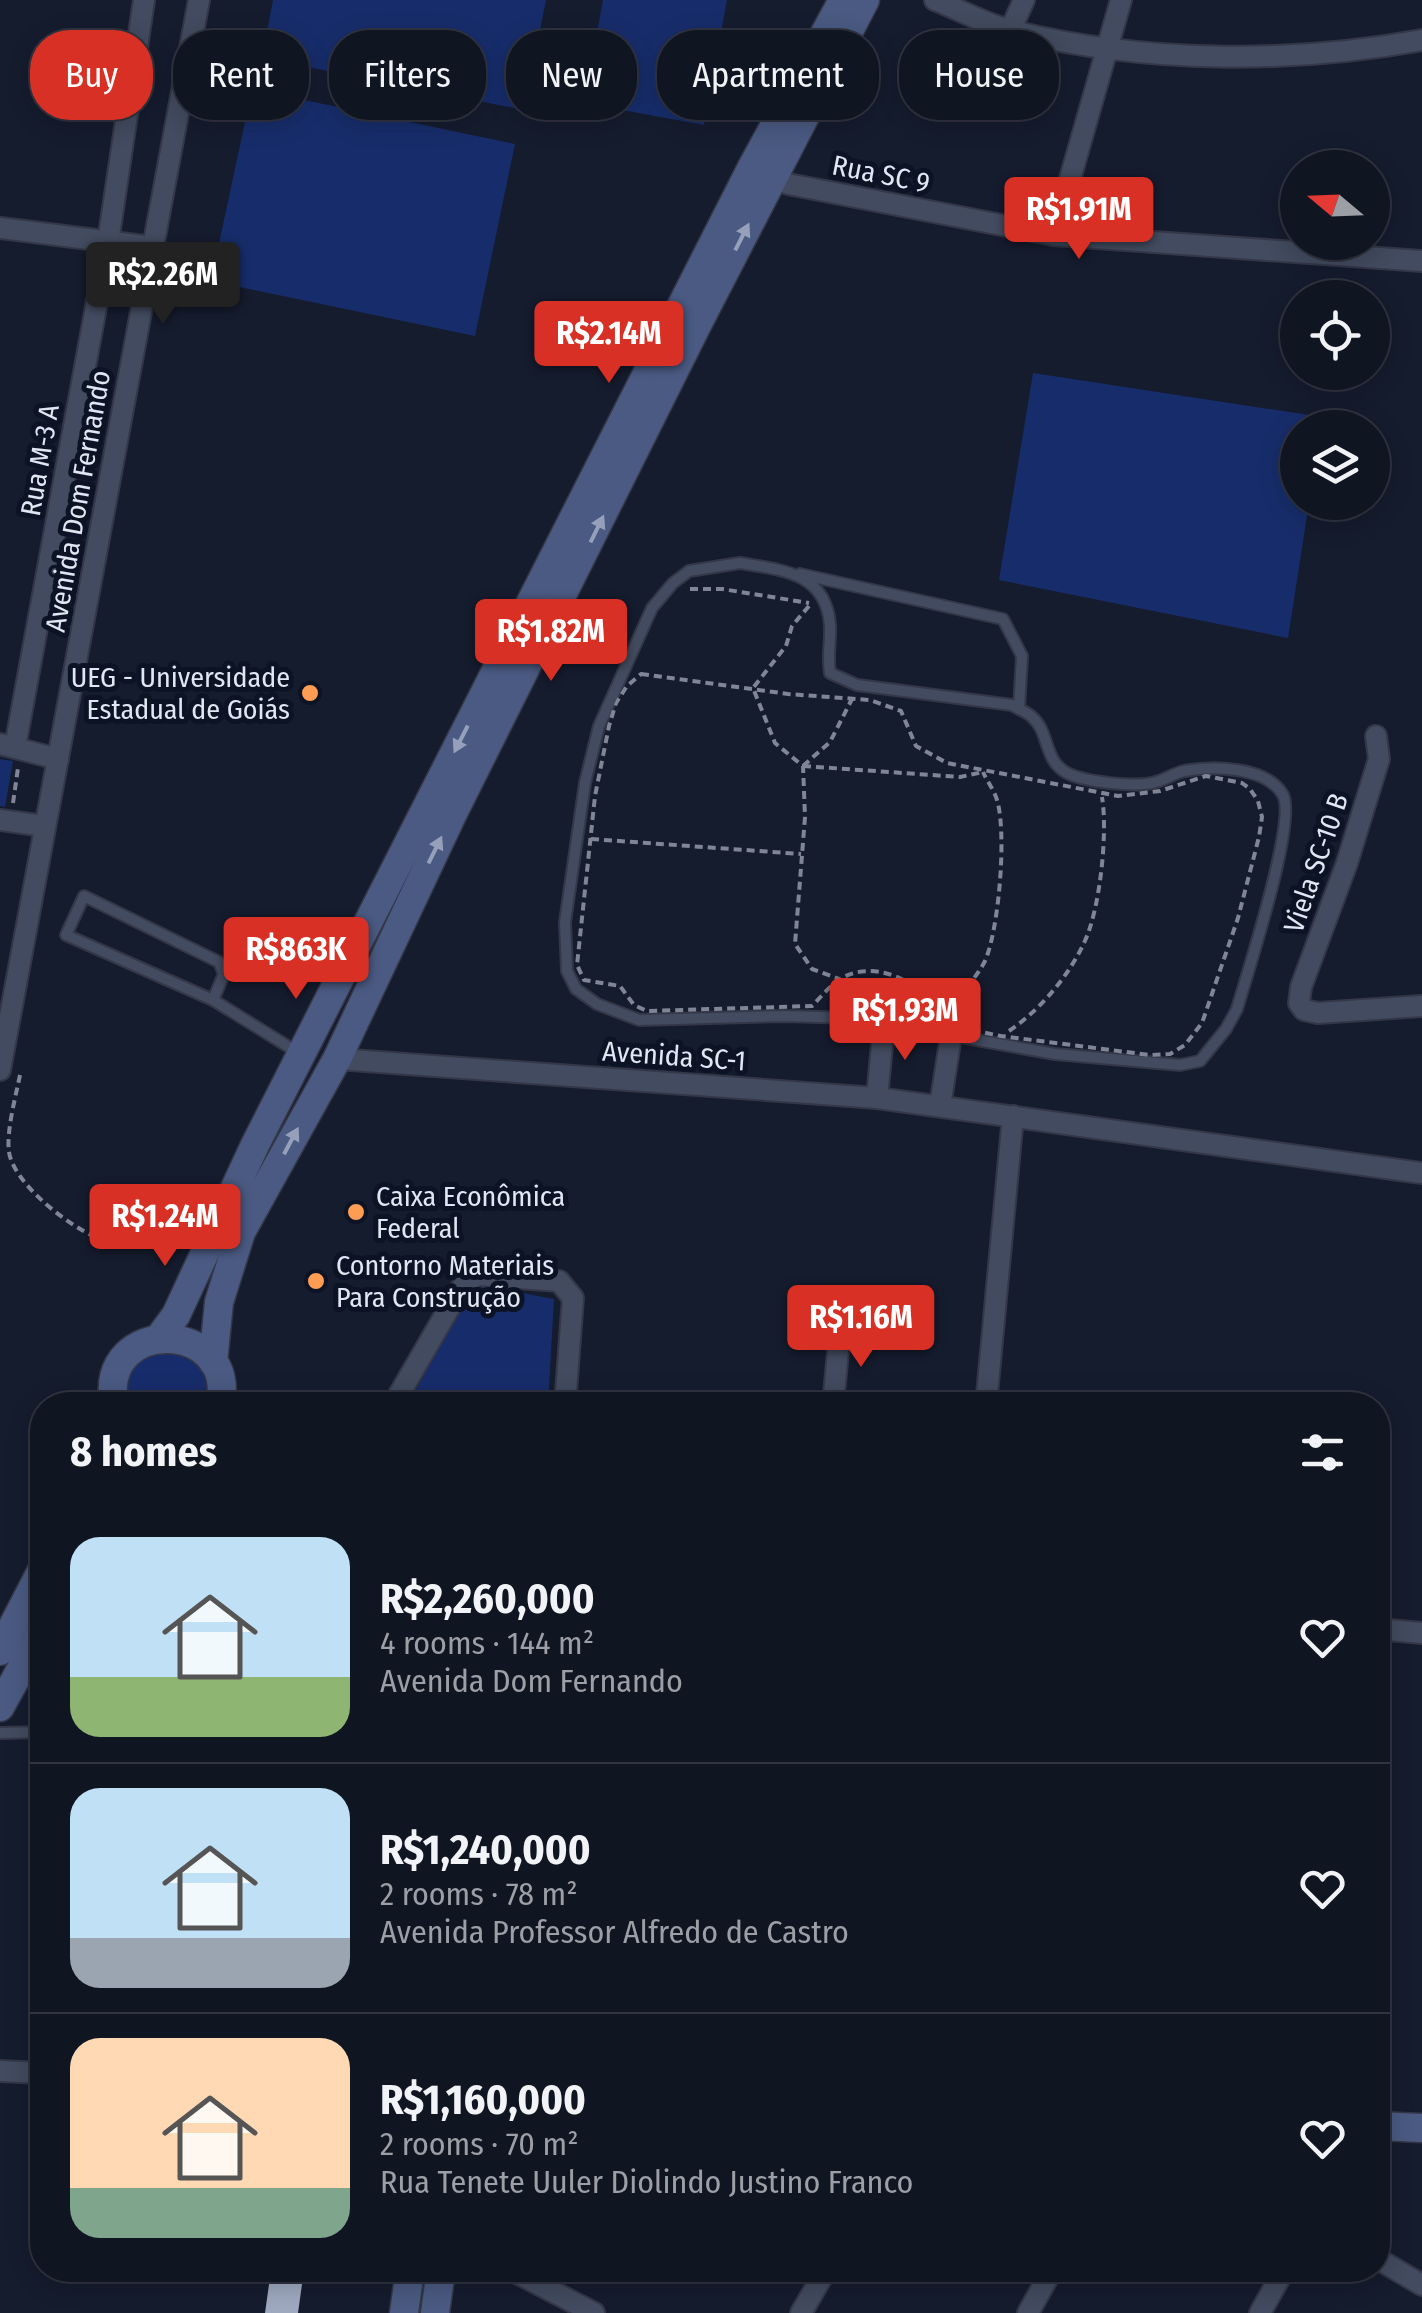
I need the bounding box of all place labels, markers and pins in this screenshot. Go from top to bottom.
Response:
pin: R$1.91M [987,177,1171,262]
pin: R$2.26M [71,242,255,327]
pin: R$2.14M [517,301,701,386]
pin: R$1.82M [459,599,643,684]
place label: UEG - Universidade Estadual de Goiás [71,661,290,726]
marker: UEG - Universidade Estadual de Goiás [299,682,321,704]
pin: R$863K [215,917,377,1002]
pin: R$1.93M [813,978,997,1063]
place label: Caixa Econômica Federal [376,1180,565,1245]
pin: R$1.24M [73,1184,257,1269]
marker: Caixa Econômica Federal [345,1201,367,1223]
place label: Contorno Materiais Para Construção [336,1249,554,1314]
marker: Contorno Materiais Para Construção [305,1270,327,1292]
pin: R$1.16M [769,1285,953,1370]

